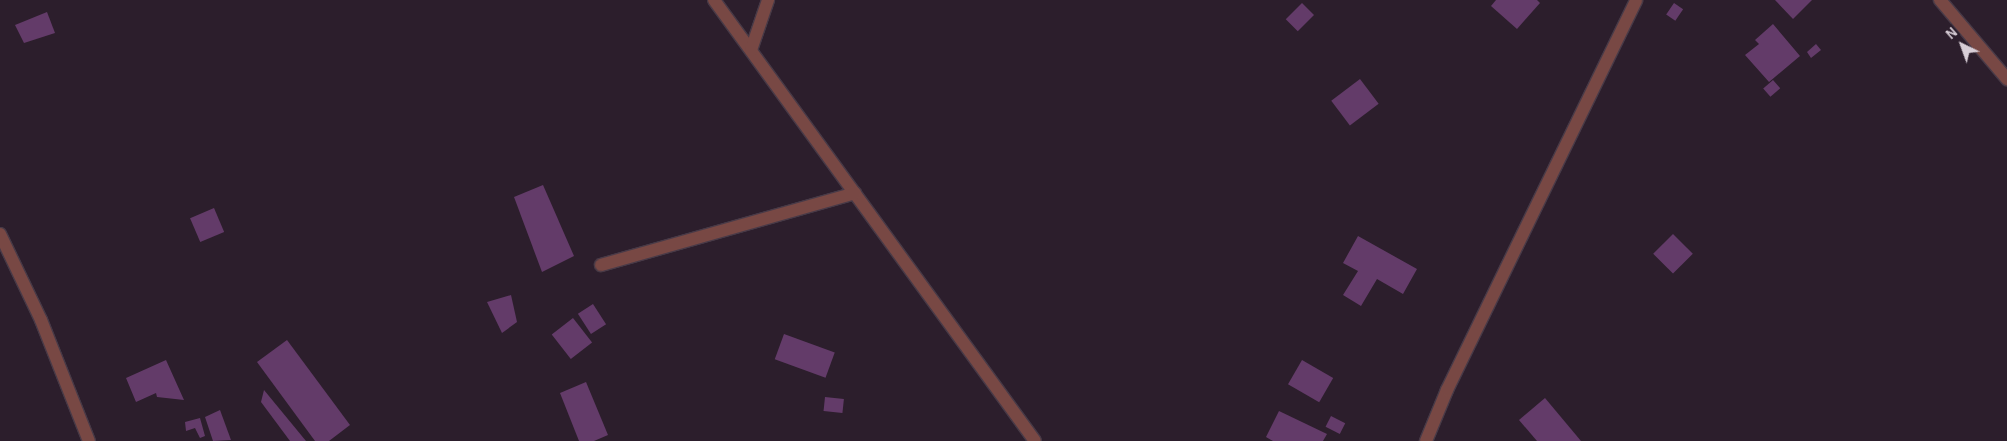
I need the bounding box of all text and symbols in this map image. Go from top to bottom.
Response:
north arrow [1937,20,1987,70]
text: N [1944,25,1960,42]

